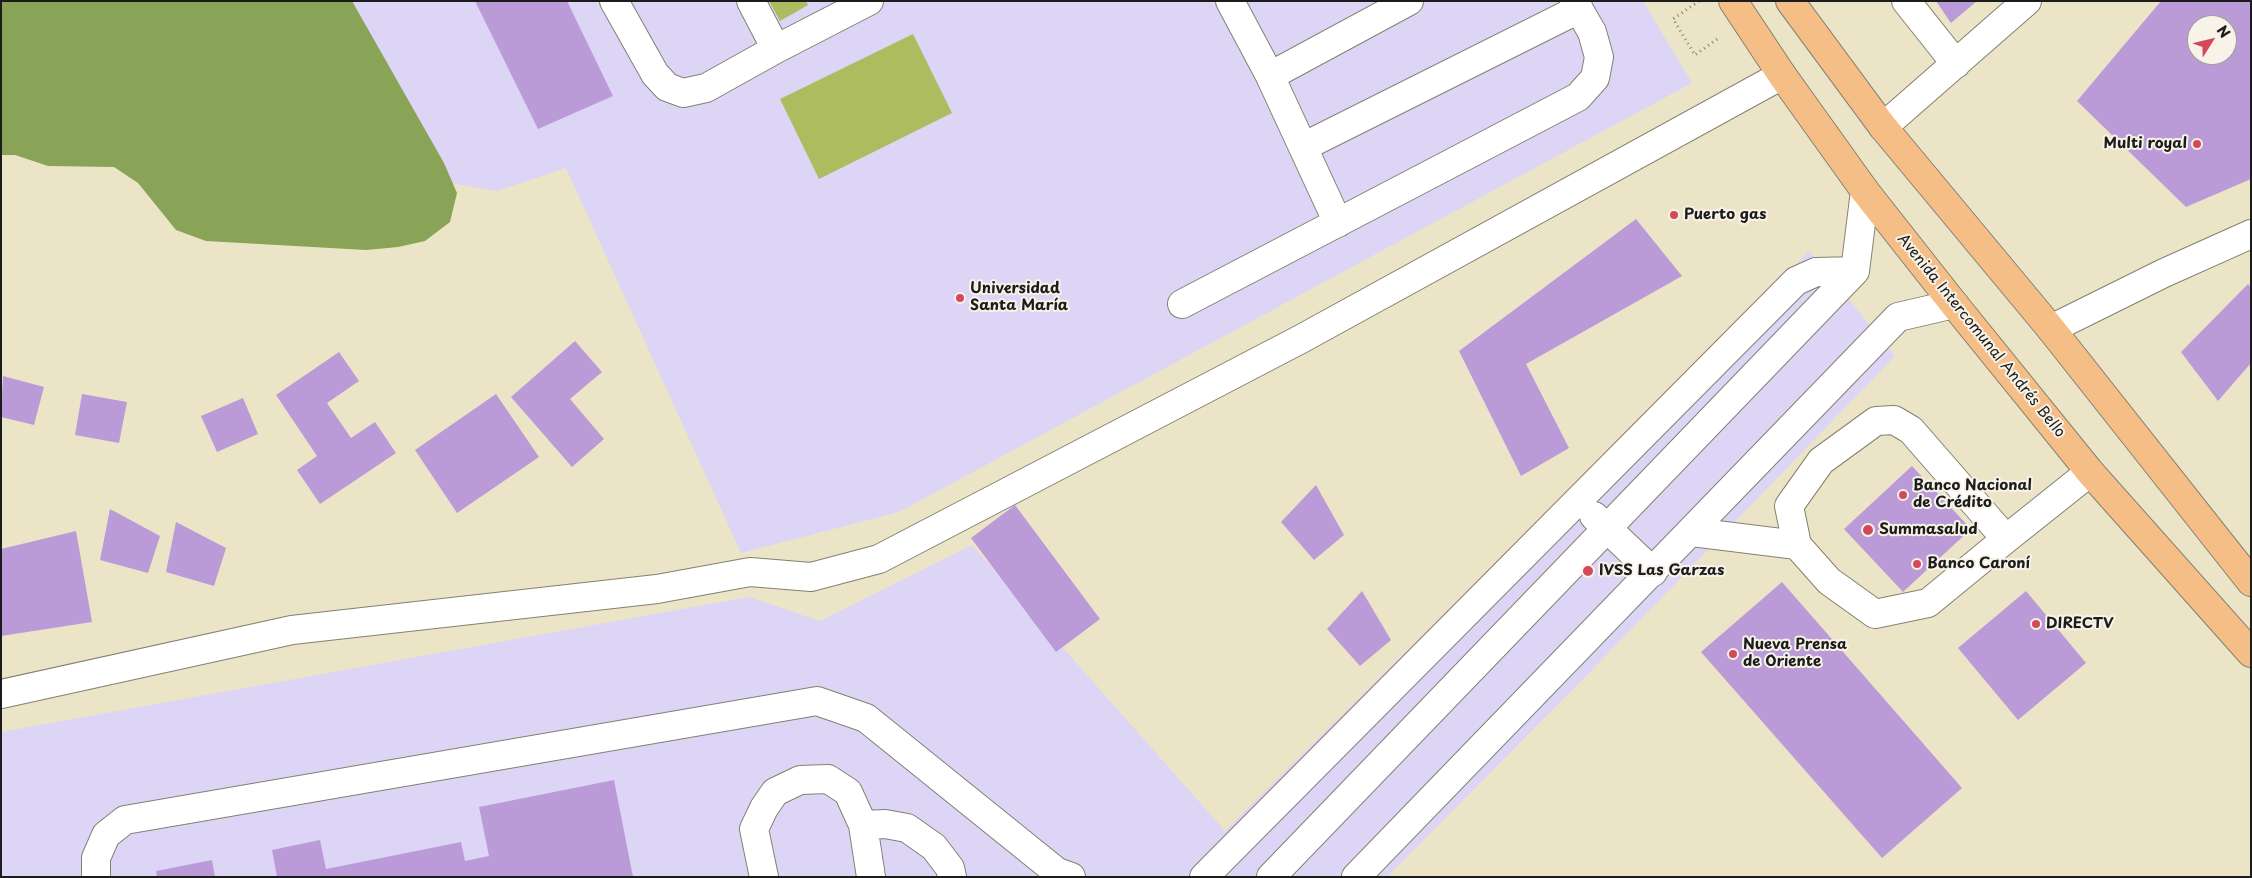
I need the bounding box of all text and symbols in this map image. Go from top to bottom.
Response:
north arrow [2187,15,2237,65]
text: N [2212,21,2235,42]
place label: Multi royal [2104,135,2187,153]
marker: Multi royal [2191,138,2203,150]
place label: Puerto gas [1684,206,1766,224]
marker: Puerto gas [1668,209,1680,221]
street label: Avenida Intercomunal Andrés Bello [1893,231,2069,441]
place label: Universidad Santa María [970,280,1068,315]
marker: Universidad Santa María [954,292,966,304]
place label: Banco Nacional de Crédito [1913,477,2032,512]
marker: Banco Nacional de Crédito [1897,489,1909,501]
place label: Summasalud [1879,521,1977,539]
marker: Summasalud [1861,523,1875,537]
place label: Banco Caroní [1927,555,2030,573]
marker: Banco Caroní [1911,558,1923,570]
place label: IVSS Las Garzas [1599,562,1724,580]
marker: IVSS Las Garzas [1581,564,1595,578]
place label: DIRECTV [2046,615,2114,633]
marker: DIRECTV [2030,618,2042,630]
place label: Nueva Prensa de Oriente [1743,636,1847,671]
marker: Nueva Prensa de Oriente [1727,648,1739,660]

